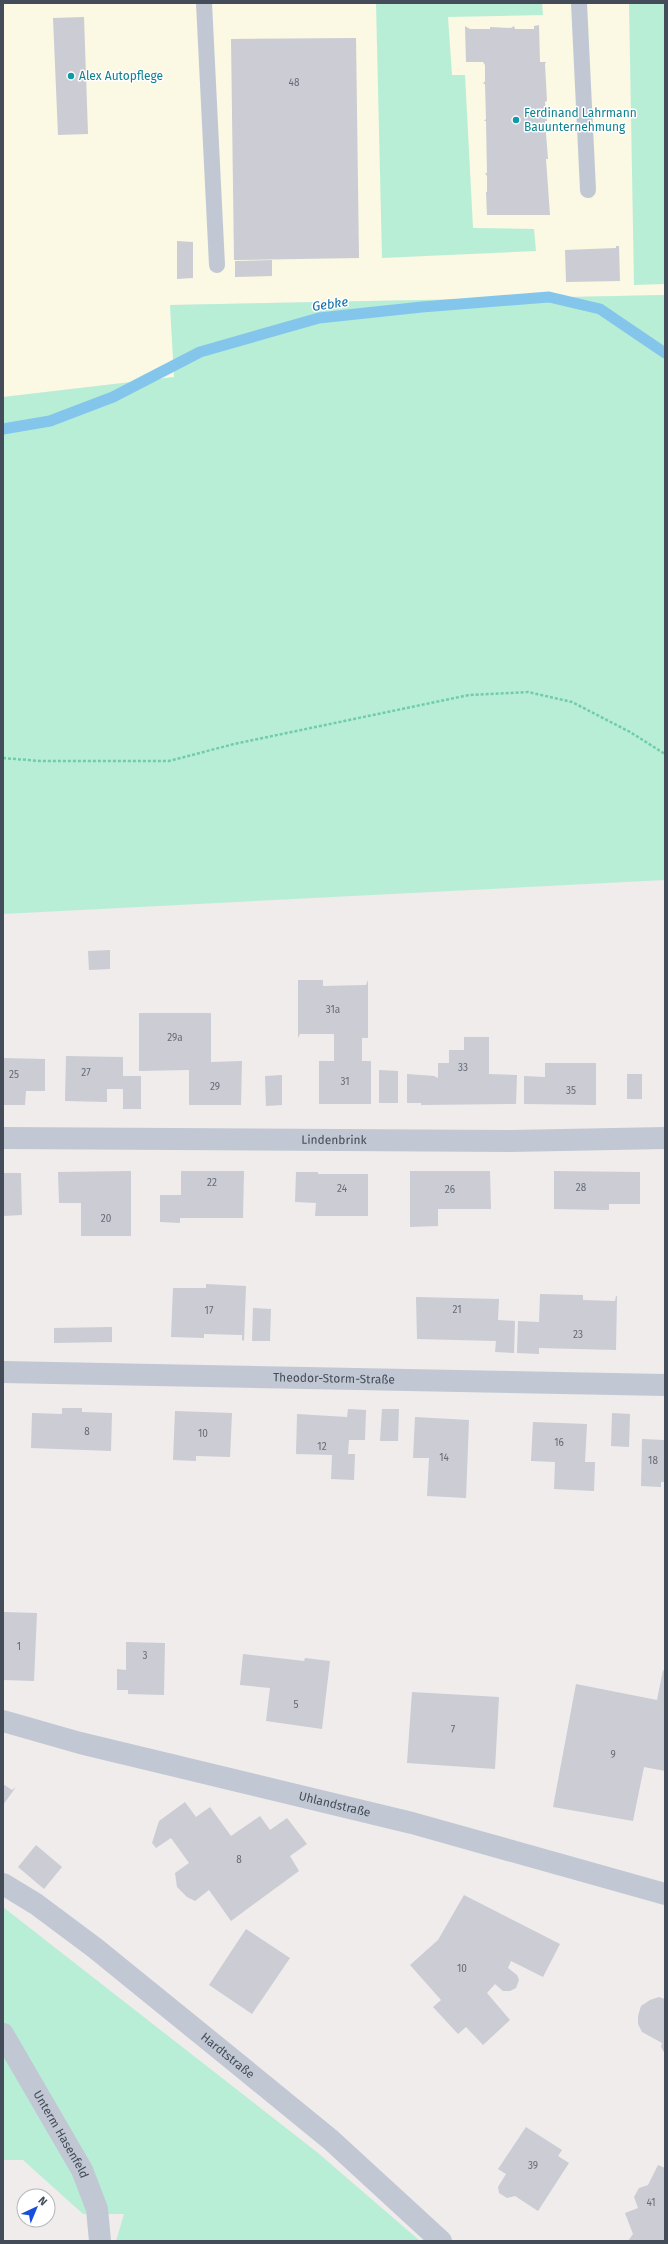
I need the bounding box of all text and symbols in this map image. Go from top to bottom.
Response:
place label: Alex Autopflege [79,69,163,83]
marker: Alex Autopflege [66,71,76,81]
house number: 48 [289,77,300,89]
place label: Ferdinand Lahrmann Bauunternehmung [524,106,637,134]
marker: Ferdinand Lahrmann Bauunternehmung [511,115,521,125]
water label: Gebke [311,294,349,314]
house number: 31a [326,1004,340,1016]
house number: 29a [167,1032,183,1044]
house number: 33 [458,1062,468,1074]
house number: 27 [81,1067,91,1079]
house number: 25 [9,1069,19,1081]
house number: 31 [340,1076,350,1088]
house number: 29 [210,1081,220,1093]
house number: 35 [566,1085,576,1097]
street label: Lindenbrink [301,1133,368,1147]
house number: 22 [207,1177,217,1189]
house number: 28 [576,1182,587,1194]
house number: 24 [337,1183,348,1195]
house number: 26 [445,1184,455,1196]
house number: 20 [101,1213,112,1225]
house number: 21 [452,1304,462,1316]
house number: 17 [205,1305,214,1317]
house number: 23 [573,1329,583,1341]
street label: Theodor-Storm-Straße [273,1370,395,1387]
house number: 8 [84,1426,90,1438]
house number: 10 [198,1428,208,1440]
house number: 16 [554,1437,564,1449]
house number: 12 [317,1441,327,1453]
house number: 14 [439,1452,450,1464]
house number: 18 [648,1455,658,1467]
house number: 1 [17,1641,21,1653]
house number: 3 [143,1650,148,1662]
house number: 5 [293,1699,299,1711]
house number: 7 [451,1724,456,1736]
house number: 9 [610,1749,616,1761]
street label: Uhlandstraße [297,1789,372,1820]
house number: 8 [236,1854,242,1866]
house number: 10 [457,1963,467,1975]
street label: Hardtstraße [198,2030,257,2082]
street label: Unterm Hasenfeld [30,2088,91,2180]
house number: 39 [528,2160,538,2172]
north arrow [16,2188,56,2228]
text: N [35,2194,50,2208]
house number: 41 [646,2197,656,2209]

